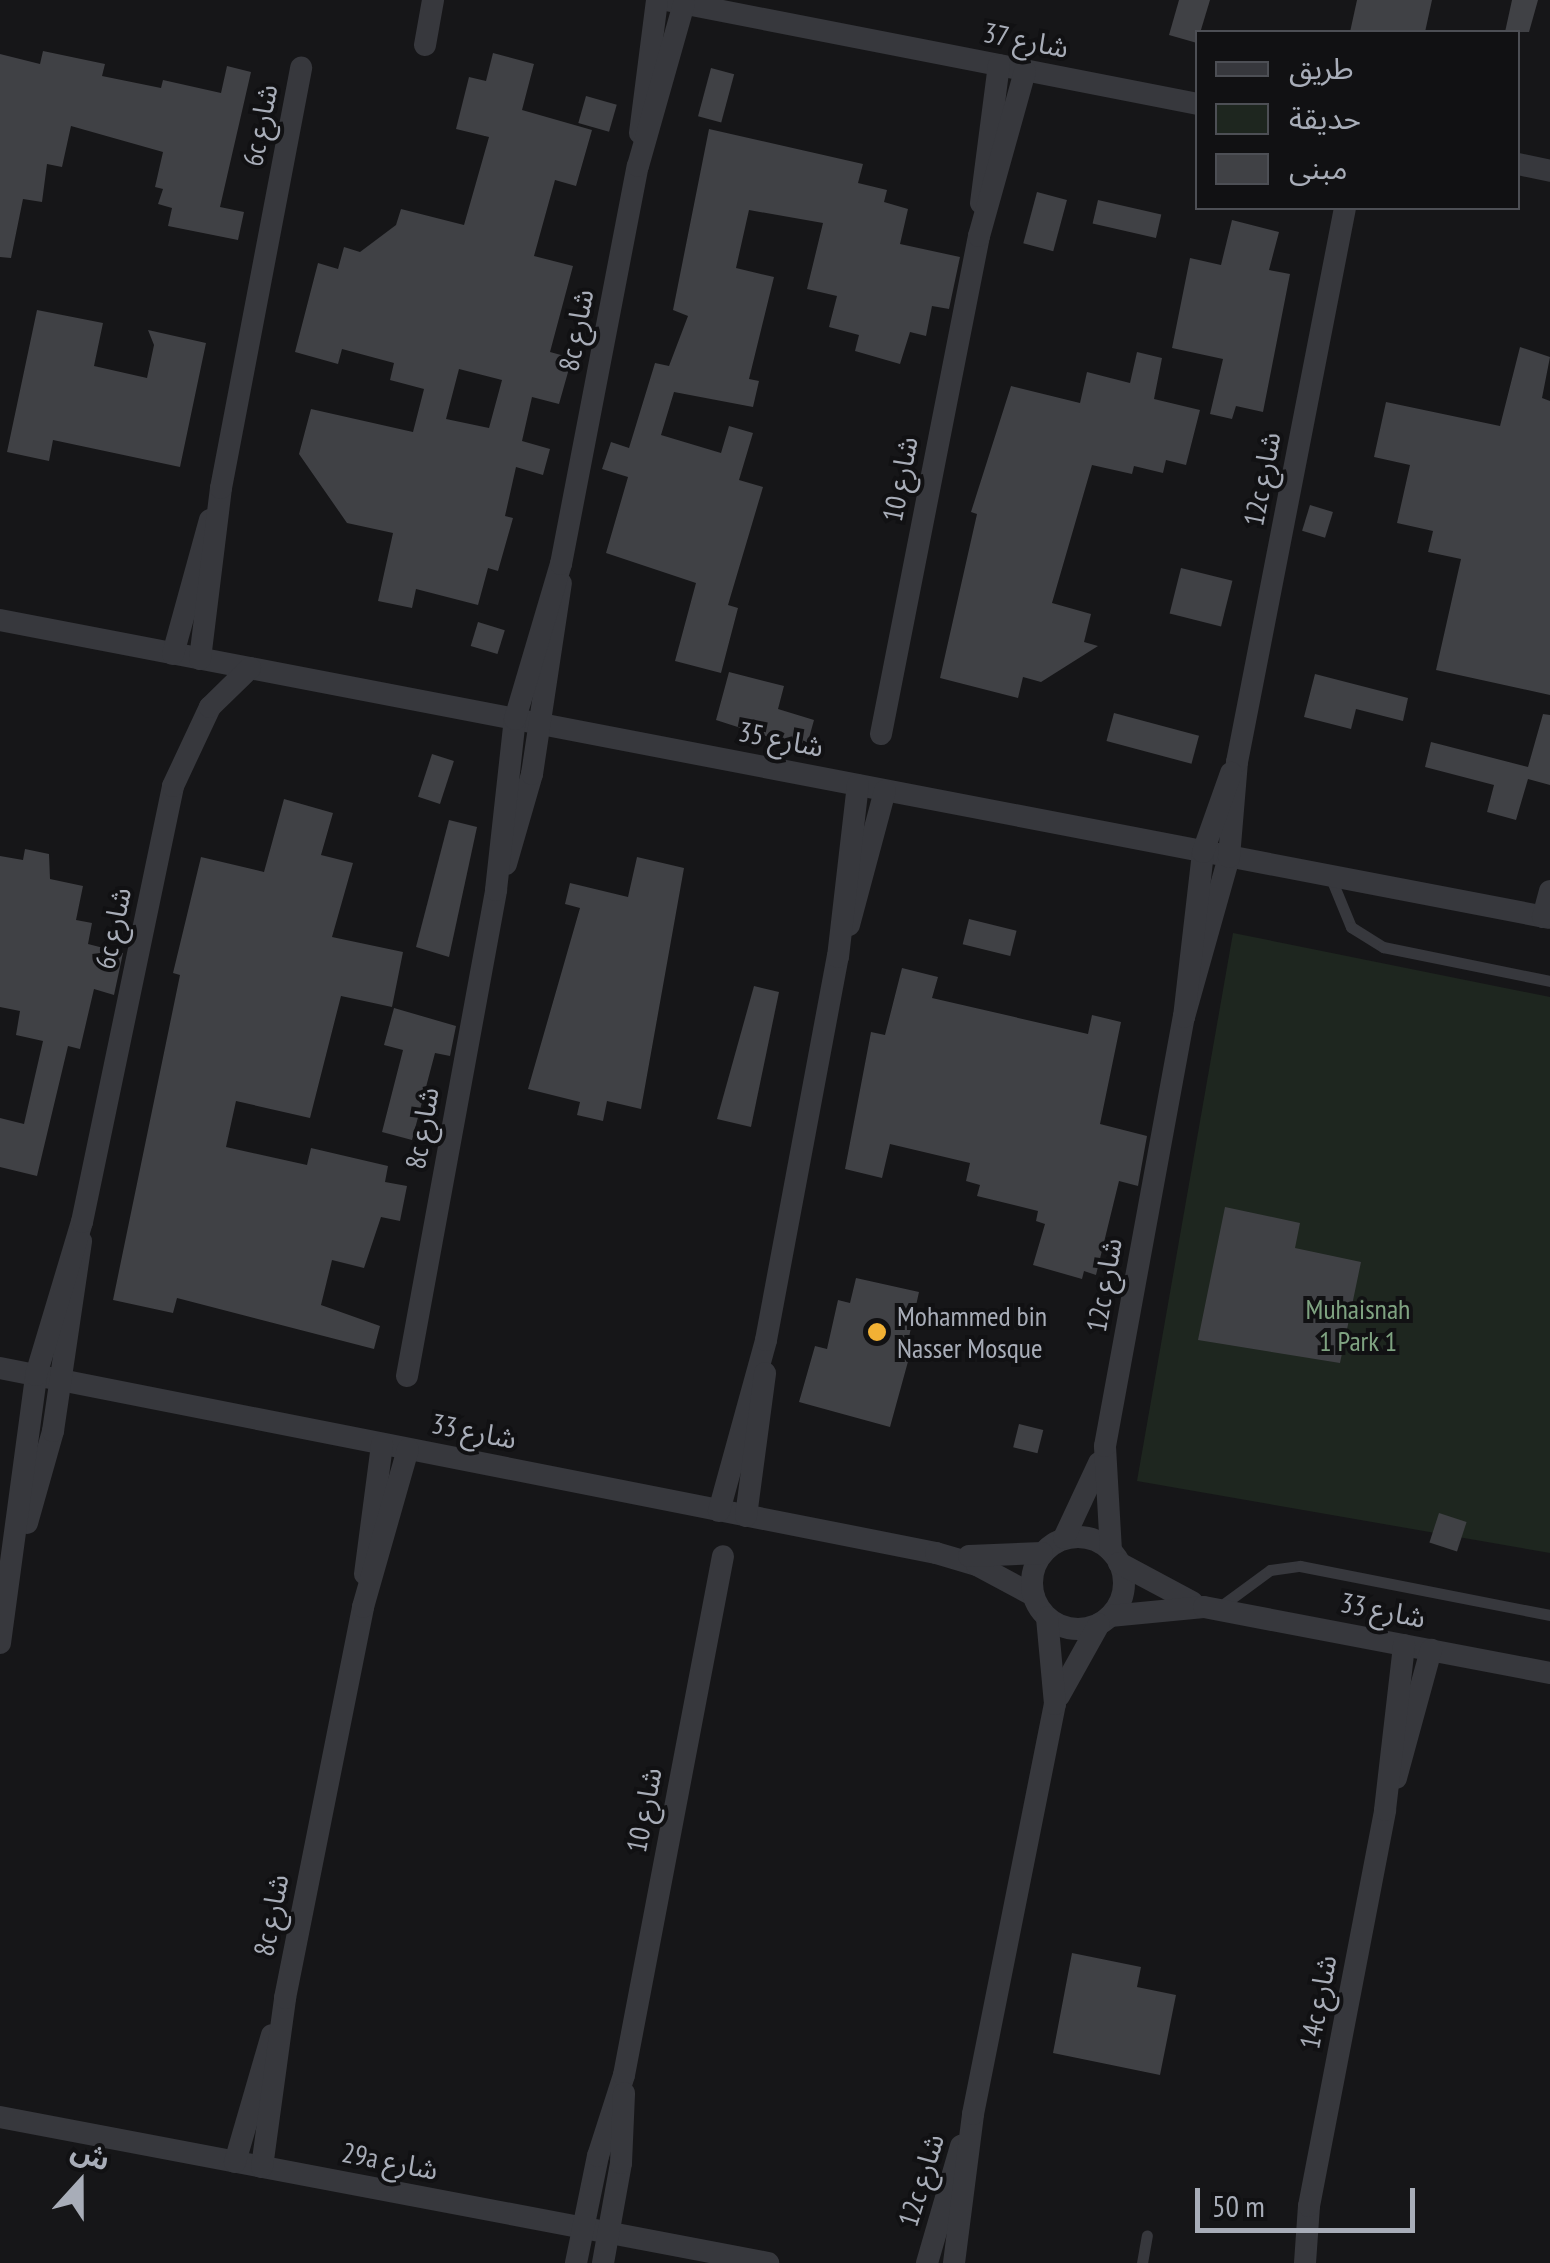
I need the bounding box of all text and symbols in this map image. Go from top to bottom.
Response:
street label: شارع 37 [981,15,1071,65]
legend [1195,30,1520,210]
text: طريق [1289,48,1354,87]
street label: 6c شارع [236,81,284,169]
text: حديقة [1289,98,1361,137]
text: مبنى [1289,148,1347,187]
street label: 8c شارع [552,286,600,374]
street label: 12c شارع [1236,429,1288,529]
street label: شارع 10 [875,434,925,524]
street label: شارع 35 [736,714,826,764]
street label: 6c شارع [88,884,138,972]
street label: 8c شارع [398,1084,446,1172]
street label: 12c شارع [1079,1235,1129,1335]
park label: Muhaisnah 1 Park 1 [1306,1292,1410,1358]
place label: Mohammed bin Nasser Mosque [897,1299,1047,1365]
marker: Mohammed bin Nasser Mosque [866,1321,888,1343]
street label: شارع 33 [429,1406,519,1456]
street label: شارع 33 [1338,1585,1428,1635]
street label: شارع 10 [619,1765,669,1855]
street label: 8c شارع [247,1871,295,1959]
street label: 14c شارع [1292,1952,1344,2052]
street label: 12c شارع [891,2129,951,2231]
text: ش [66,2130,115,2179]
north arrow [30,2133,130,2233]
street label: 29a شارع [339,2135,441,2187]
scale bar [1200,2168,1420,2230]
text: 50 m [1212,2186,1265,2225]

